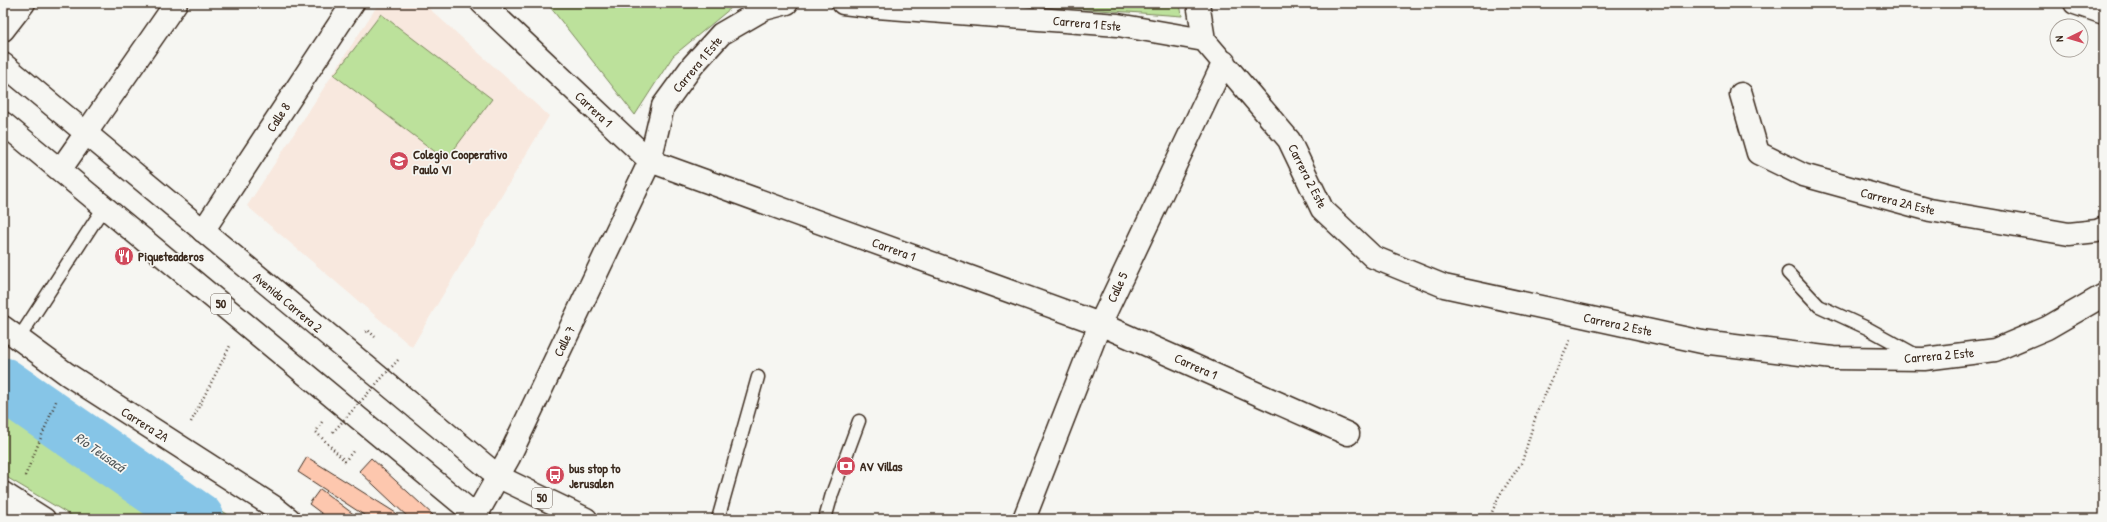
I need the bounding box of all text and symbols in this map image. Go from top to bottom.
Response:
street label: Carrera 1 Este [1052,11,1122,35]
north arrow [2049,18,2089,58]
street label: Carrera 1 Este [668,32,726,96]
text: N [2052,35,2066,42]
street label: Carrera 1 [571,87,617,131]
street label: Calle 8 [262,99,294,135]
street label: Carrera 2 Este [1284,141,1332,211]
place label: Colegio Cooperativo Paulo VI [413,145,508,178]
school or university icon: Colegio Cooperativo Paulo VI [388,150,410,172]
street label: Carrera 2A Este [1859,183,1937,219]
street label: Carrera 1 [870,233,919,265]
restaurant icon: Piqueteaderos [113,245,135,267]
place label: Piqueteaderos [138,247,204,266]
street label: Avenida Carrera 2 [250,268,326,336]
street label: Calle 5 [1102,268,1132,305]
road number: 50 [211,294,231,314]
street label: Carrera 2 Este [1582,308,1654,340]
street label: Calle 7 [549,322,579,360]
street label: Carrera 2 Este [1903,343,1975,367]
street label: Carrera 1 [1172,349,1221,384]
street label: Carrera 2A [118,402,173,446]
water label: Río Teusacá [71,427,131,477]
bank icon: AV Villas [835,455,857,477]
place label: AV Villas [860,457,903,475]
place label: bus stop to Jerusalen [569,459,621,492]
bus stop icon: bus stop to Jerusalen [544,464,566,486]
road number: 50 [532,488,552,508]

